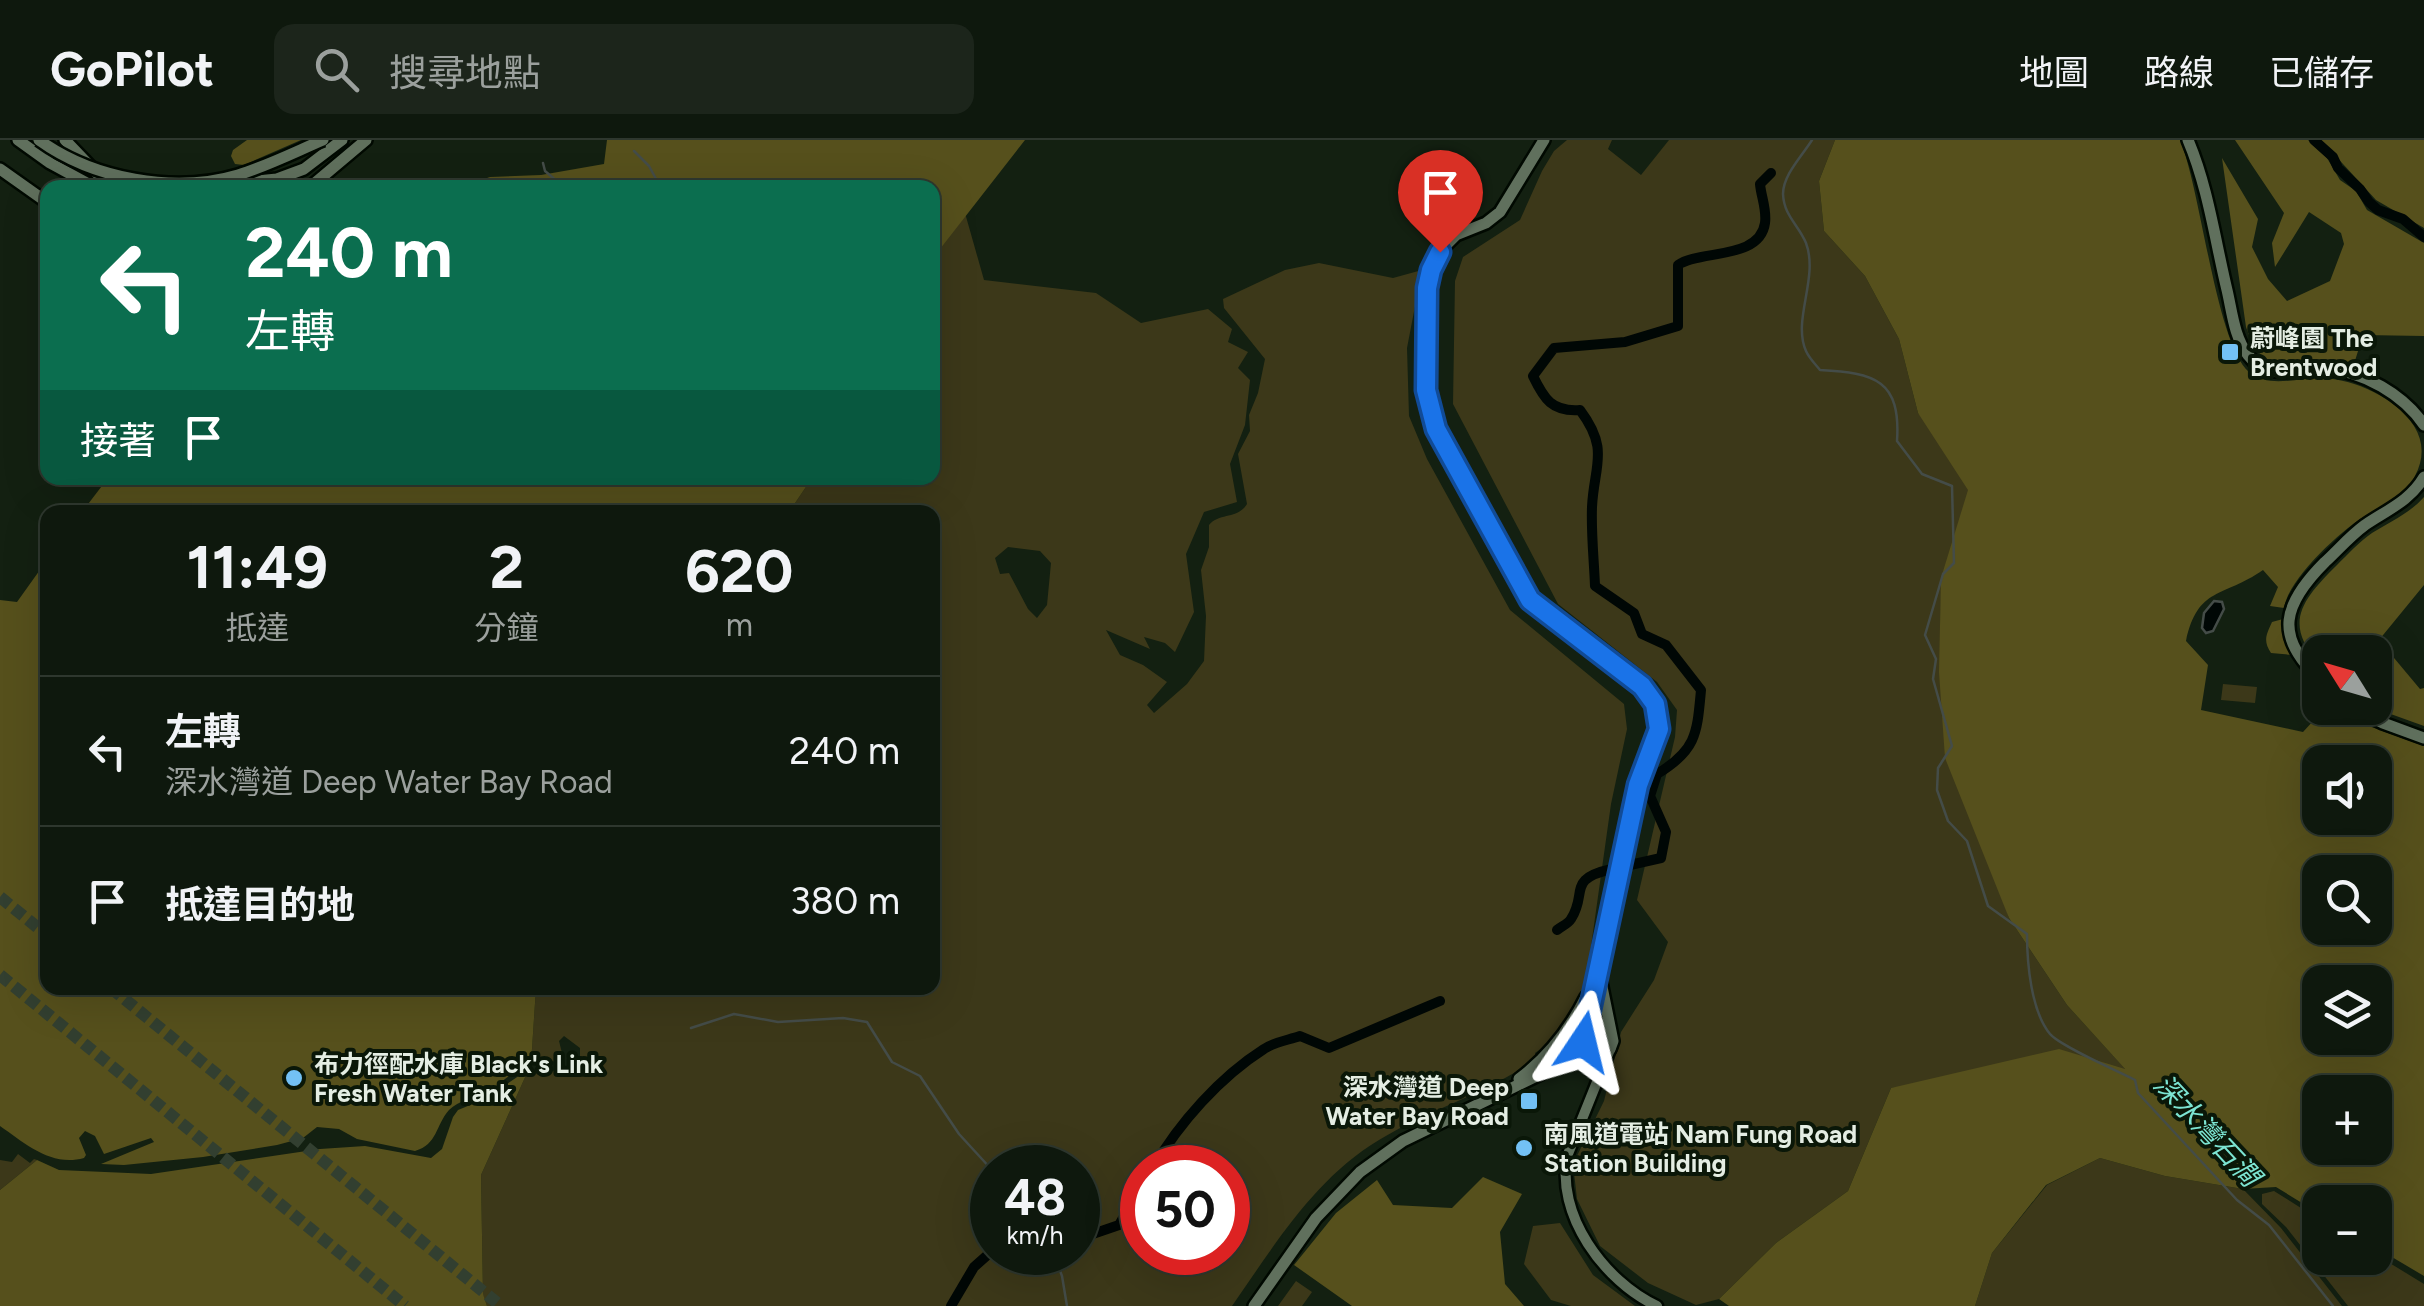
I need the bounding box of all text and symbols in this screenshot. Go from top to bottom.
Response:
search box [274,24,974,114]
text: GoPilot [50,40,214,98]
icon: search [309,42,364,97]
text: 搜尋地點 [389,50,541,96]
text: 地圖 [2019,52,2089,94]
text: 路線 [2144,52,2214,94]
text: 已儲存 [2269,52,2374,94]
pin [1398,150,1483,253]
icon: arrive [1413,165,1468,220]
text: 240 m [245,210,453,295]
icon: left [80,220,210,350]
text: 左轉 [245,304,335,358]
place label: 蔚峰園 The Brentwood [2250,323,2377,382]
marker: 蔚峰園 The Brentwood [2219,341,2241,363]
icon: arrive [176,410,231,465]
text: 接著 [80,418,156,464]
text: 11:49 [187,531,328,603]
text: 2 [489,531,524,603]
text: 620 [685,535,793,607]
text: m [726,606,753,644]
text: 抵達 [225,609,289,647]
text: 分鐘 [475,609,539,647]
north arrow [2302,635,2392,725]
map controls [2302,635,2392,1275]
text: 左轉 [165,709,241,755]
icon: left [80,724,135,779]
text: 240 m [789,728,900,774]
button: sound [2302,745,2392,835]
text: 深水灣道 Deep Water Bay Road [165,763,613,801]
button: search [2302,855,2392,945]
icon: arrive [80,874,135,929]
text: 380 m [790,878,900,924]
text: 抵達目的地 [165,882,355,928]
button: layers [2302,965,2392,1055]
position arrow [1531,990,1635,1094]
place label: 布力徑配水庫 Black's Link Fresh Water Tank [314,1049,604,1108]
marker: 布力徑配水庫 Black's Link Fresh Water Tank [283,1067,305,1089]
water label: 深水灣石澗 [2147,1067,2270,1196]
place label: 深水灣道 Deep Water Bay Road [1326,1072,1509,1131]
button: + [2302,1075,2392,1165]
marker: 深水灣道 Deep Water Bay Road [1518,1090,1540,1112]
place label: 南風道電站 Nam Fung Road Station Building [1544,1119,1857,1178]
marker: 南風道電站 Nam Fung Road Station Building [1513,1137,1535,1159]
speed limit sign: 50 [1120,1145,1250,1275]
text: 48 [1004,1167,1066,1228]
button: − [2302,1185,2392,1275]
text: km/h [1006,1220,1064,1250]

